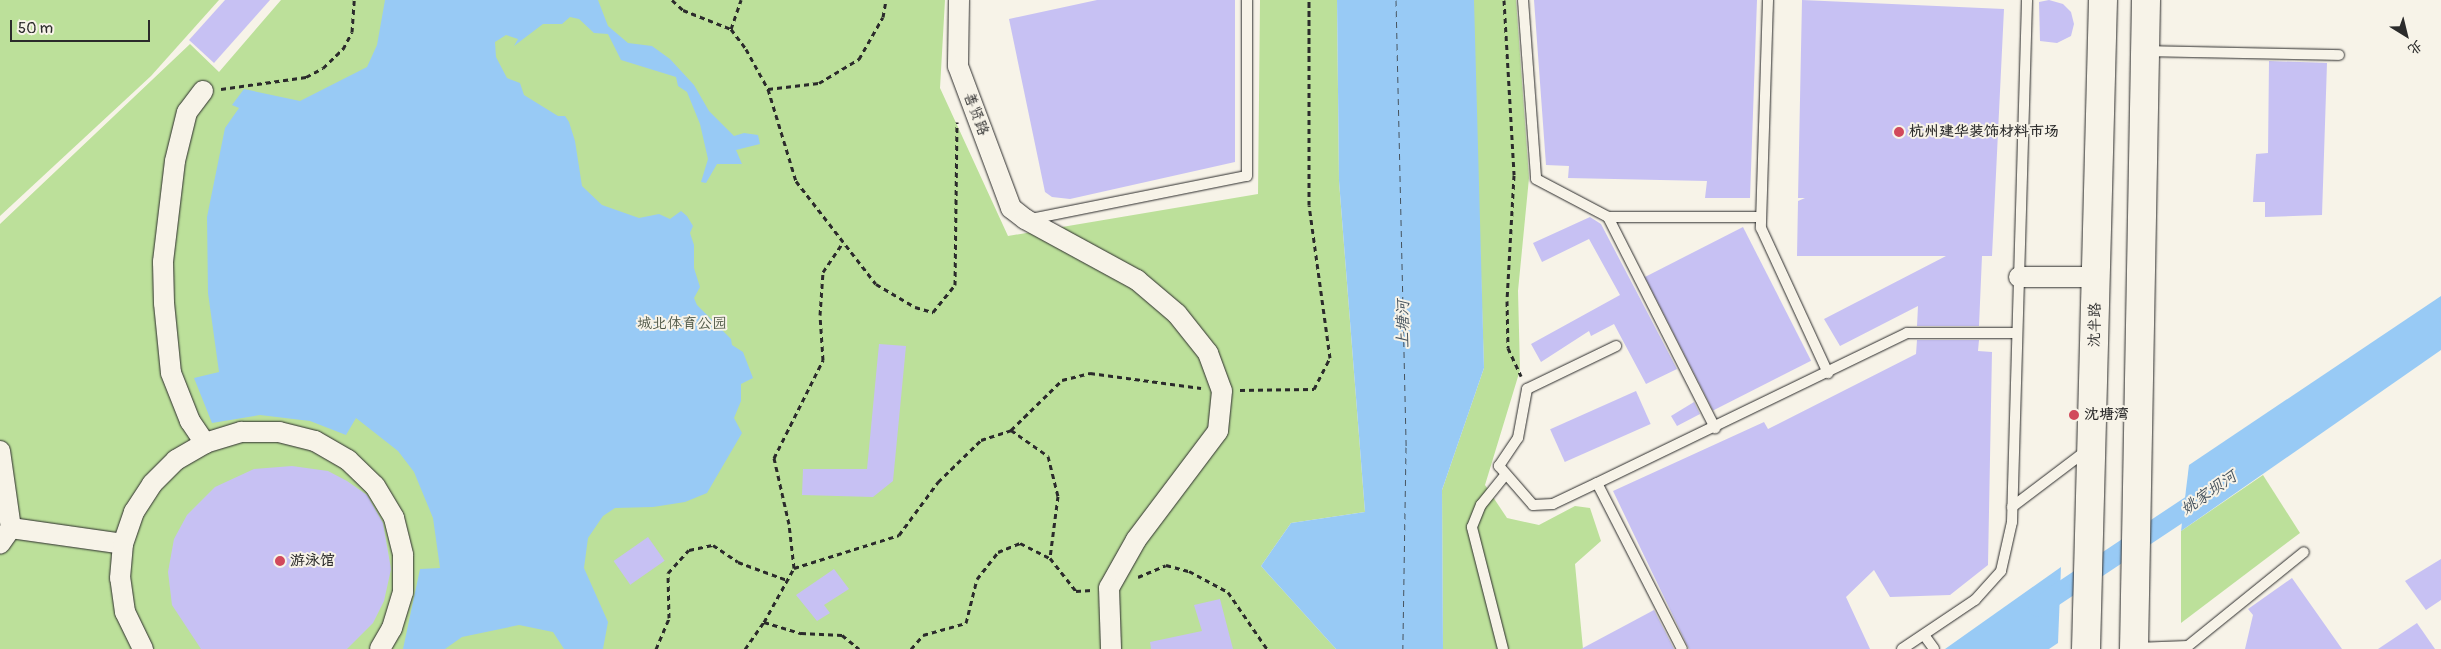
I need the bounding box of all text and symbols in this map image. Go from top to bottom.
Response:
scale bar [12,10,152,42]
north arrow [2381,10,2431,60]
text: 50 m [18,19,53,38]
text: 北 [2404,37,2426,59]
street label: 善贤路 [960,90,992,138]
place label: 杭州建华装饰材料市场 [1909,123,2059,141]
marker: 杭州建华装饰材料市场 [1893,126,1905,138]
water label: 上塘河 [1393,300,1413,348]
street label: 沈半路 [2086,302,2104,348]
park label: 城北体育公园 [637,315,727,333]
place label: 沈塘湾 [2084,406,2129,424]
marker: 沈塘湾 [2068,409,2080,421]
water label: 姚家坝河 [2177,467,2241,519]
place label: 游泳馆 [290,552,335,570]
marker: 游泳馆 [274,555,286,567]

